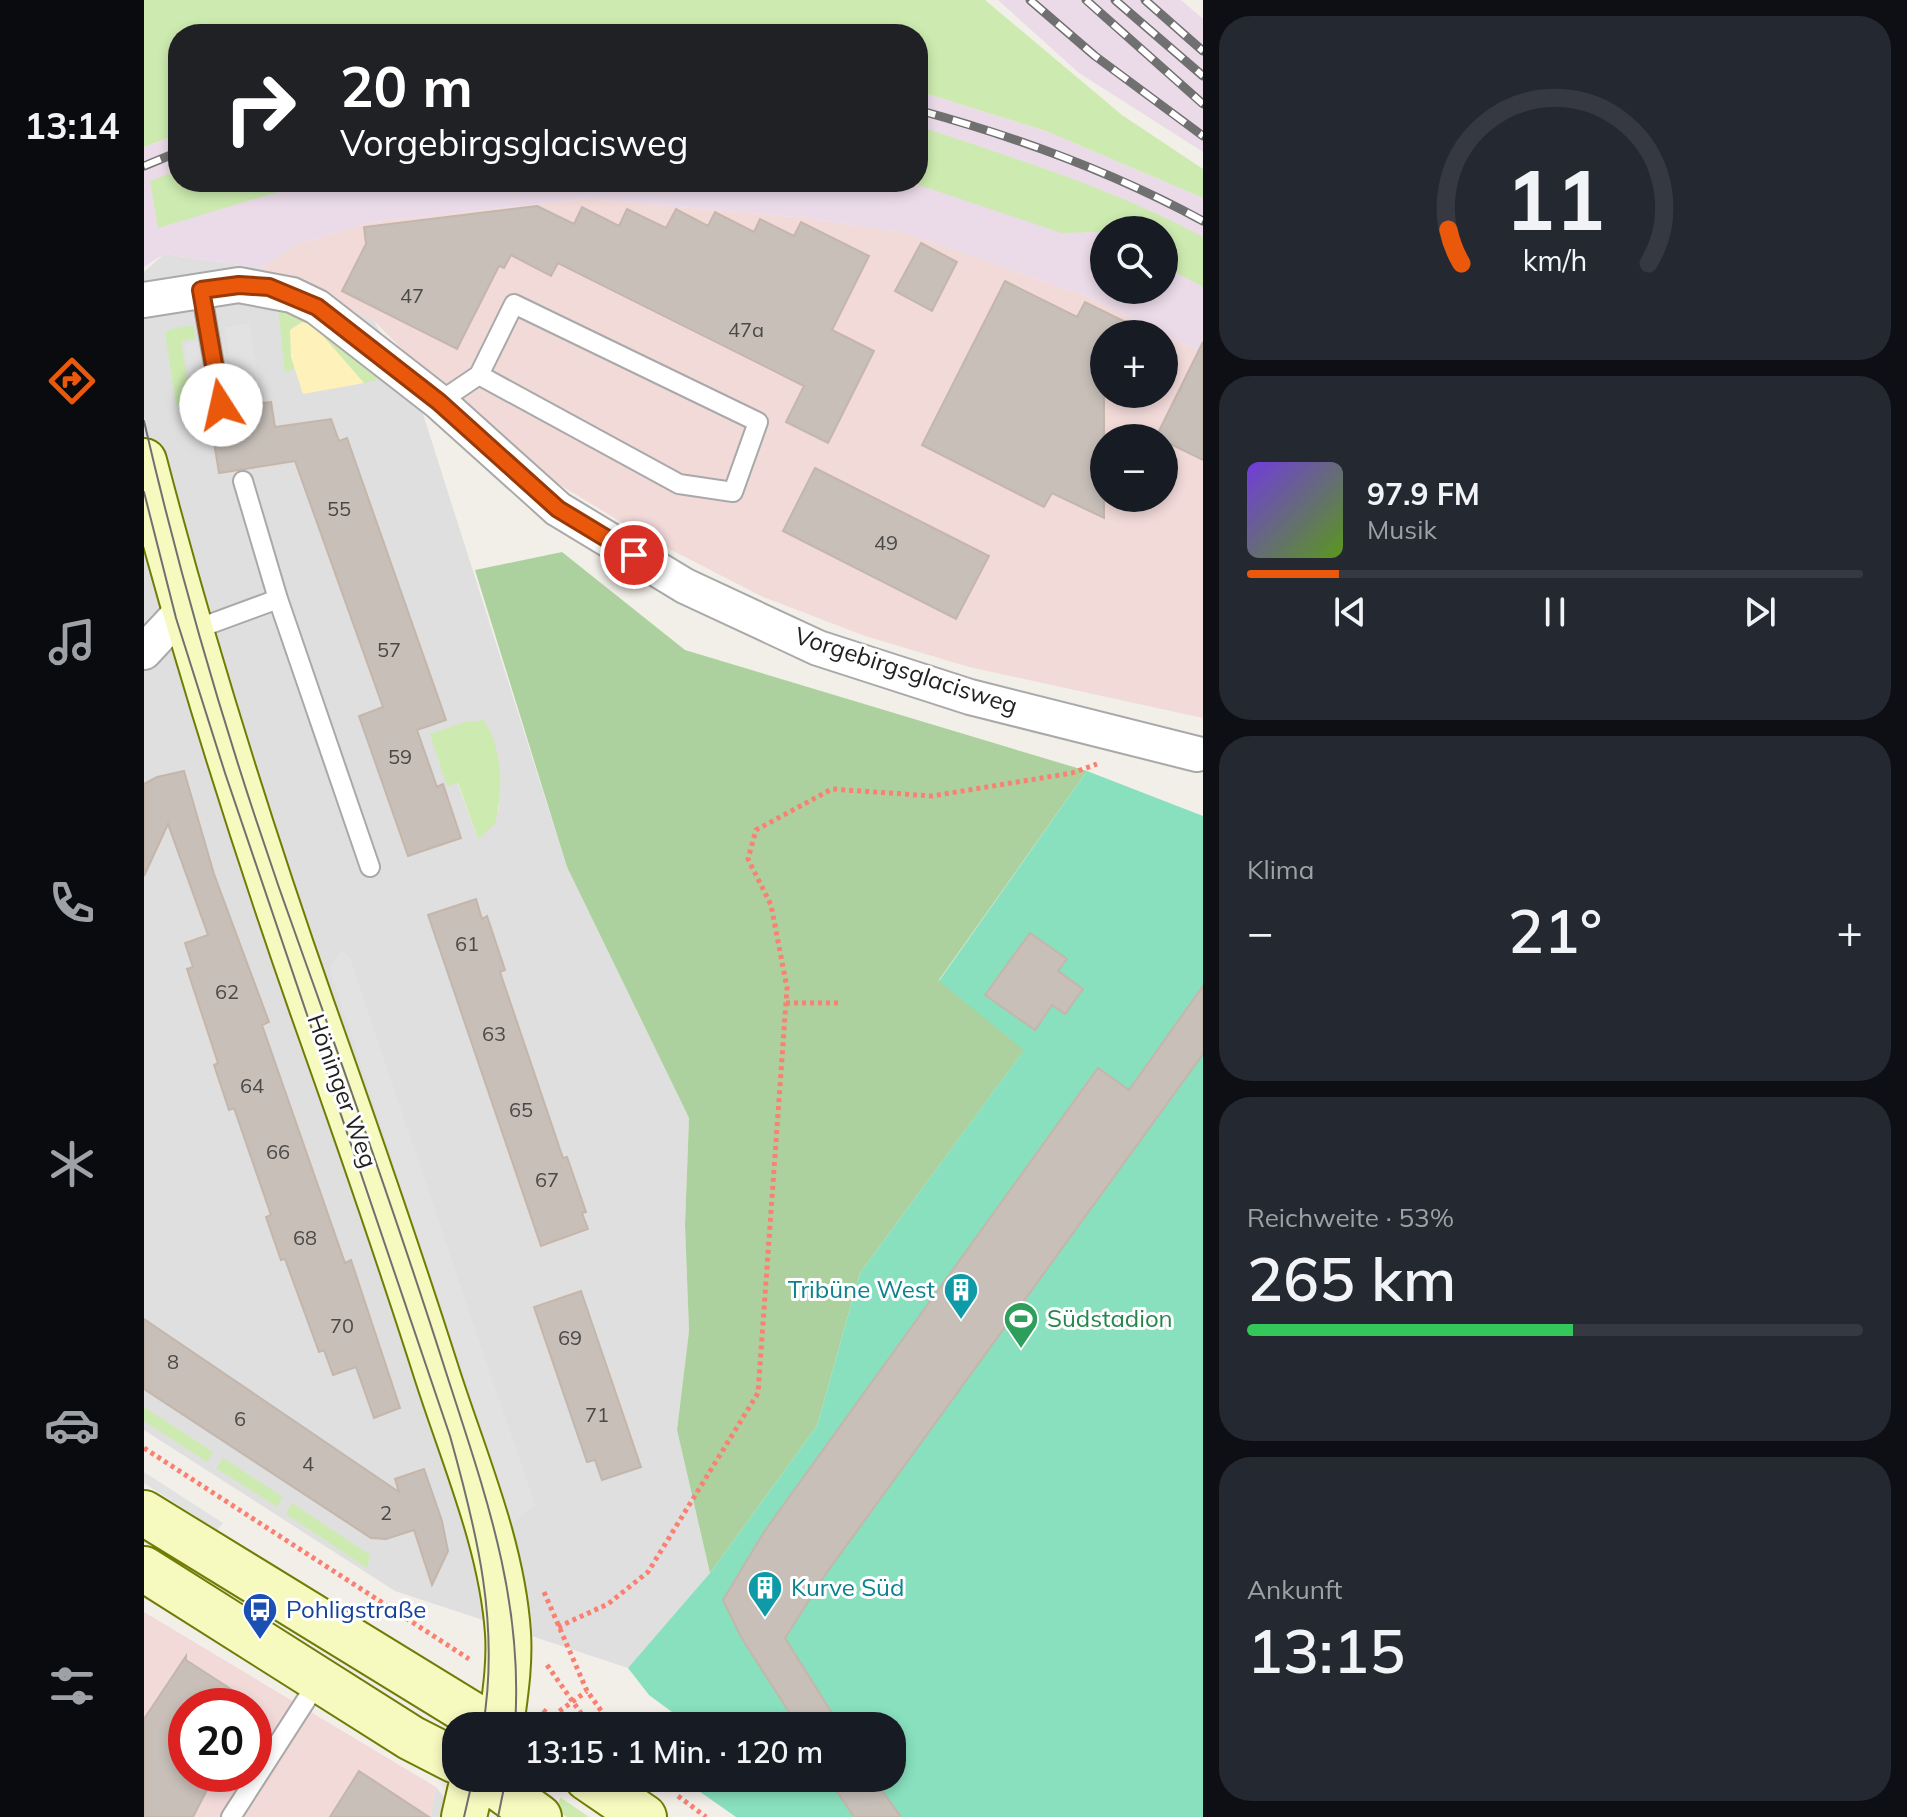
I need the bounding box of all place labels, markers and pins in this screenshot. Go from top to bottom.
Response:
pin [600,521,668,589]
building icon: Tribüne West [942,1271,980,1321]
place label: Tribüne West [788,1274,935,1304]
sports icon: Südstadion [1002,1300,1040,1350]
place label: Südstadion [1047,1303,1173,1333]
building icon: Kurve Süd [746,1569,784,1619]
place label: Kurve Süd [791,1572,904,1602]
bus stop icon: Pohligstraße [241,1591,279,1641]
place label: Pohligstraße [286,1594,426,1624]

